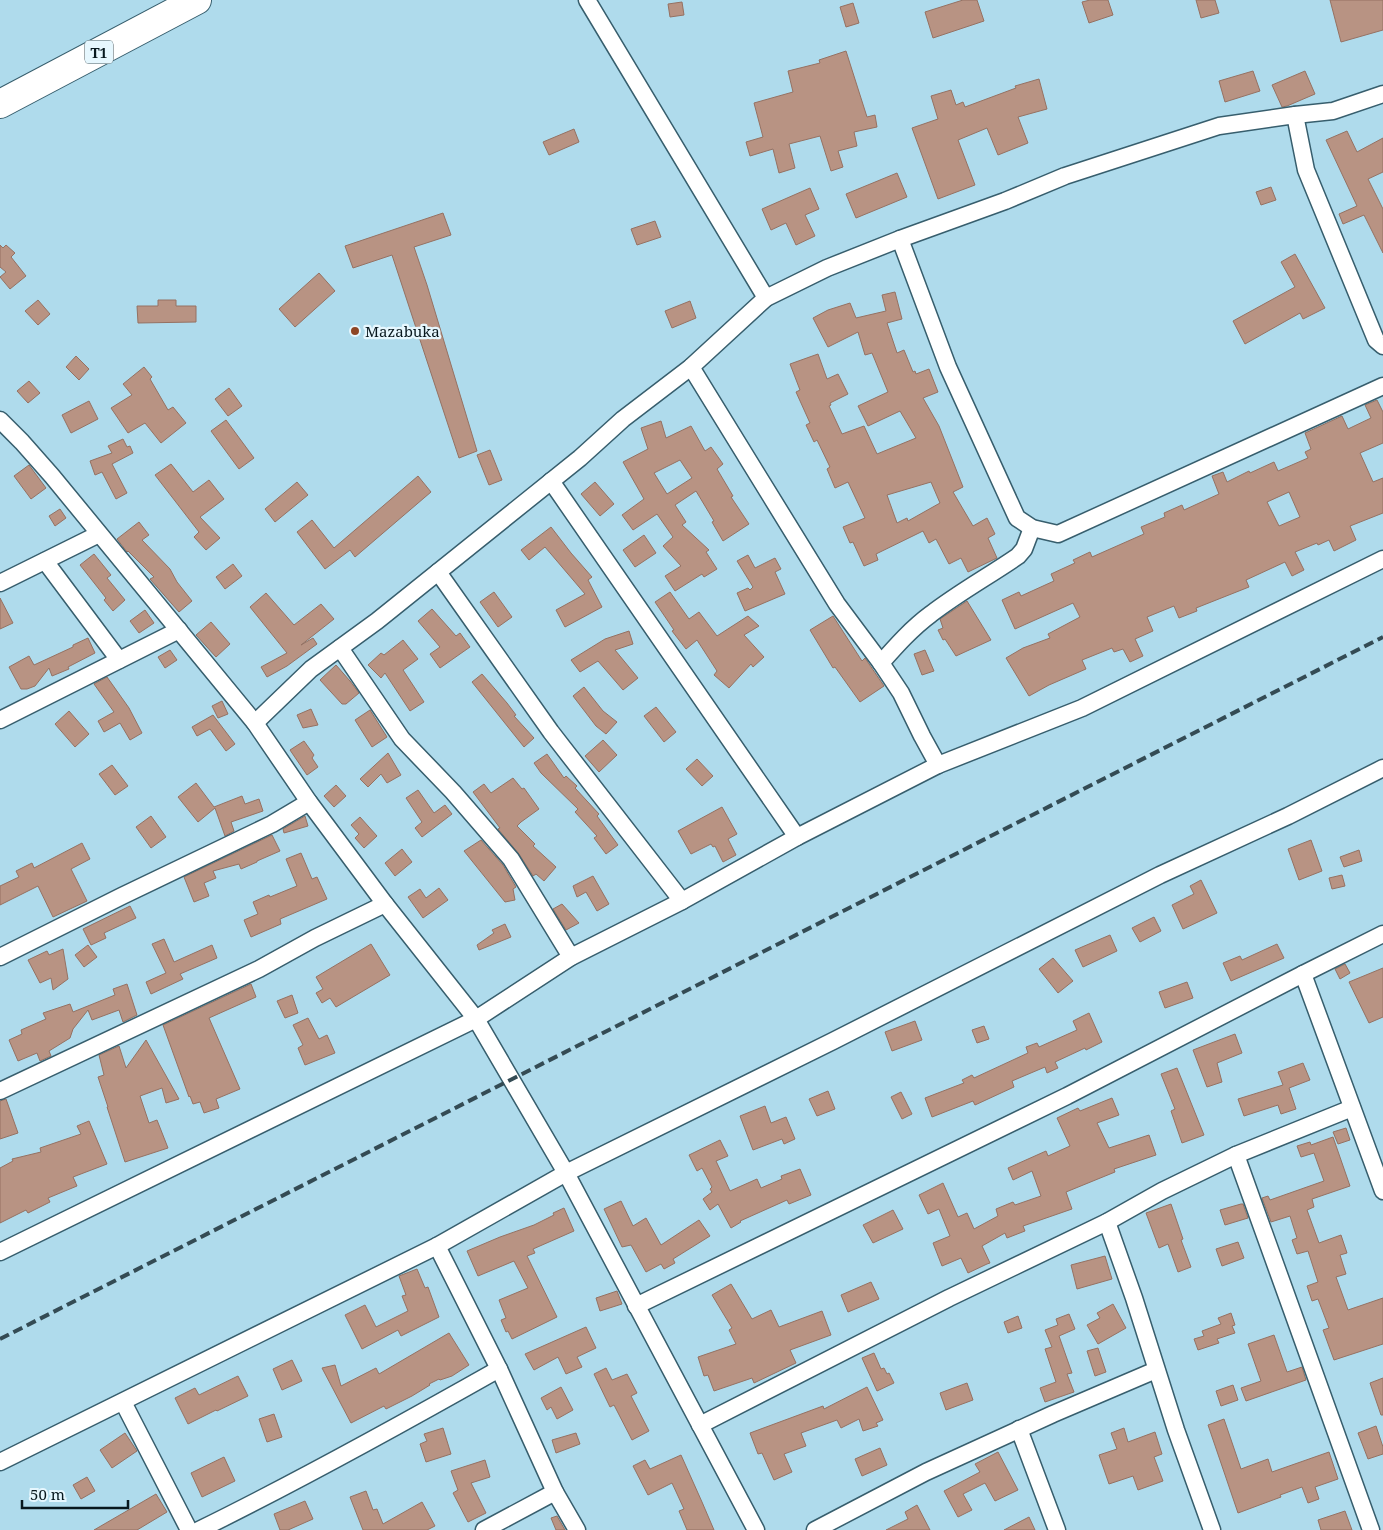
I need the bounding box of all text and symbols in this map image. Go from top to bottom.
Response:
road number: T1 [85,41,113,64]
place label: Mazabuka [365,321,440,341]
marker: Mazabuka [349,325,361,337]
scale bar [22,1478,129,1510]
text: 50 m [30,1484,65,1504]

